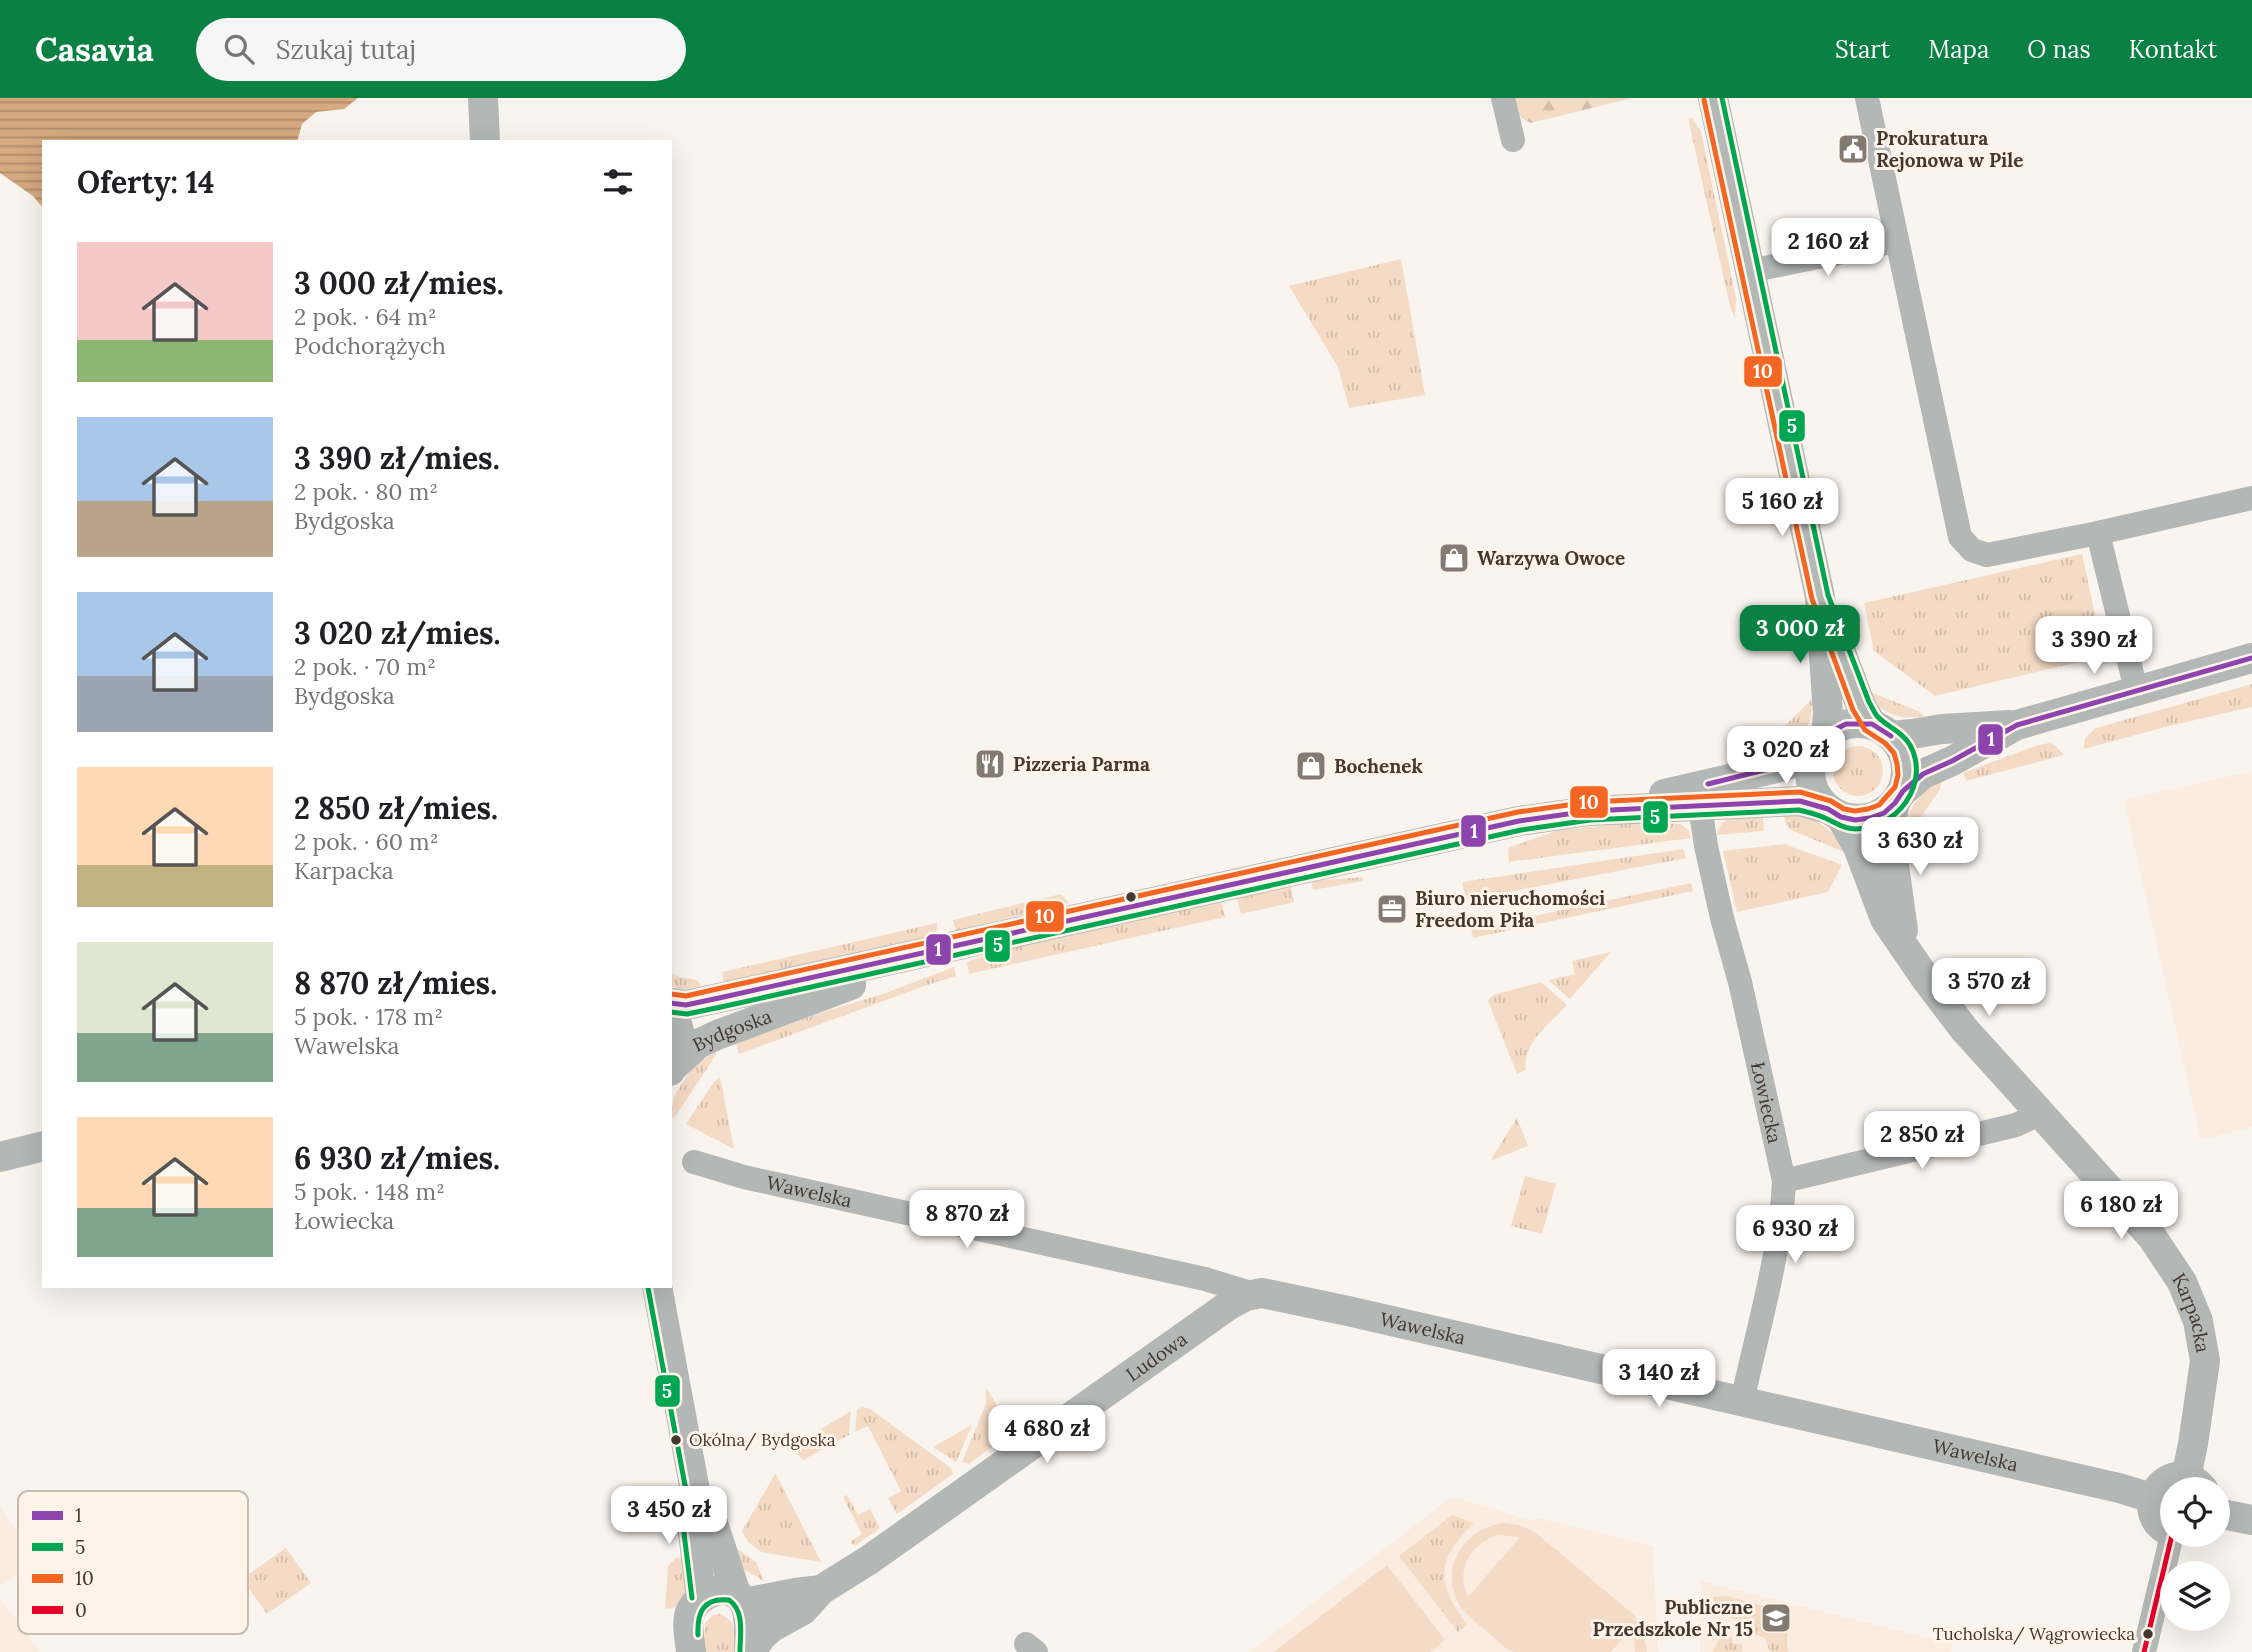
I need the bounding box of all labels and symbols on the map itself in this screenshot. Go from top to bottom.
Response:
place label: Prokuratura Rejonowa w Pile [1876,126,2023,172]
public building icon: Prokuratura Rejonowa w Pile [1836,132,1870,166]
pin: 2 160 zł [1756,218,1900,278]
line badge: 10 [1743,355,1783,388]
text: 10 [1753,359,1773,383]
line badge: 5 [1778,409,1806,443]
text: 5 [1787,414,1797,438]
pin: 5 160 zł [1710,478,1854,538]
shop icon: Warzywa Owoce [1437,541,1471,575]
place label: Warzywa Owoce [1477,546,1625,570]
pin: 3 000 zł [1728,606,1872,665]
pin: 3 390 zł [2022,616,2166,676]
line badge: 1 [1977,723,2004,756]
pin: 3 020 zł [1714,726,1858,786]
text: 1 [1987,727,1995,751]
restaurant icon: Pizzeria Parma [973,747,1007,781]
shop icon: Bochenek [1294,749,1328,783]
place label: Pizzeria Parma [1013,752,1150,776]
place label: Bochenek [1334,754,1423,778]
line badge: 10 [1569,785,1609,819]
text: 10 [1579,790,1599,814]
line badge: 5 [1642,800,1669,834]
text: 5 [1650,805,1660,829]
line badge: 1 [1460,814,1487,848]
pin: 3 630 zł [1848,818,1992,877]
text: 1 [1470,819,1478,843]
place label: Biuro nieruchomości Freedom Piła [1415,886,1605,932]
unlabelled marker [1124,890,1138,904]
office icon: Biuro nieruchomości Freedom Piła [1375,892,1409,926]
line badge: 10 [1025,900,1065,933]
text: 10 [1035,904,1055,928]
line badge: 5 [984,929,1011,963]
line badge: 1 [925,933,952,966]
text: 5 [993,933,1003,957]
text: 1 [934,937,942,961]
pin: 3 570 zł [1917,958,2061,1018]
street label: Bydgoska [689,1004,775,1057]
street label: Łowiecka [1746,1059,1787,1146]
pin: 2 850 zł [1850,1112,1994,1171]
street label: Wawelska [764,1170,854,1213]
pin: 6 180 zł [2049,1182,2193,1241]
pin: 8 870 zł [895,1190,1039,1250]
pin: 6 930 zł [1723,1206,1867,1265]
street label: Karpacka [2167,1268,2215,1354]
street label: Wawelska [1378,1307,1468,1350]
street label: Ludowa [1121,1326,1192,1386]
pin: 3 140 zł [1587,1350,1731,1409]
line badge: 5 [654,1374,681,1408]
text: 5 [662,1379,672,1403]
pin: 4 680 zł [975,1406,1119,1465]
place label: Okólna/ Bydgoska [689,1429,836,1451]
marker: Okólna/ Bydgoska [669,1433,683,1447]
street label: Wawelska [1930,1434,2021,1477]
pin: 3 450 zł [597,1486,741,1546]
legend [18,1491,248,1634]
text: 1 [75,1503,82,1527]
text: 5 [75,1535,85,1559]
text: 10 [75,1566,94,1590]
place label: Publiczne Przedszkole Nr 15 [1593,1595,1753,1641]
text: 0 [75,1598,87,1622]
school or university icon: Publiczne Przedszkole Nr 15 [1759,1601,1793,1635]
place label: Tucholska/ Wągrowiecka [1933,1623,2135,1645]
marker: Tucholska/ Wągrowiecka [2141,1627,2155,1641]

